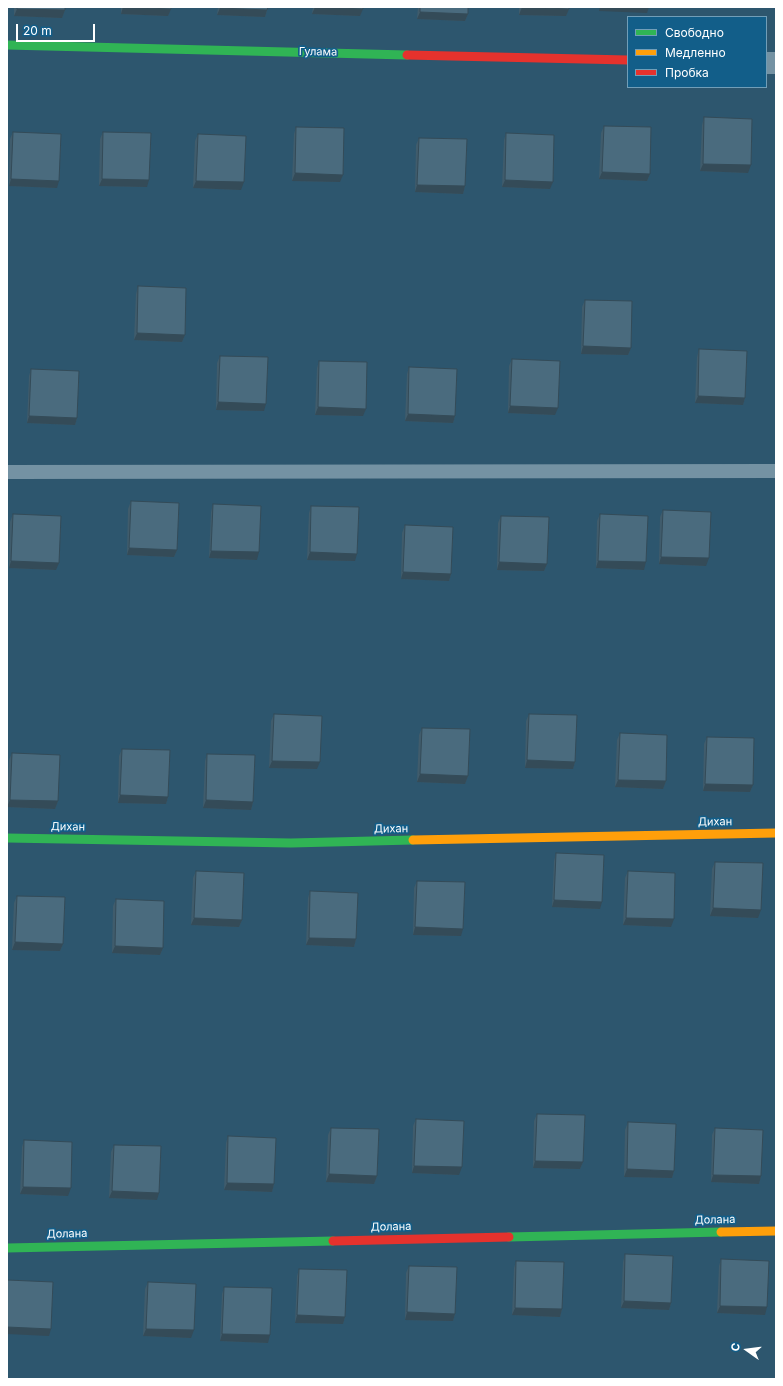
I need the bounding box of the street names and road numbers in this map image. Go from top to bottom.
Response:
street label: Гулама [299,45,337,59]
street label: Дихан [698,815,732,829]
street label: Дихан [51,820,85,834]
street label: Дихан [374,822,408,836]
street label: Долана [694,1213,736,1227]
street label: Долана [370,1220,412,1234]
street label: Долана [46,1227,88,1241]

